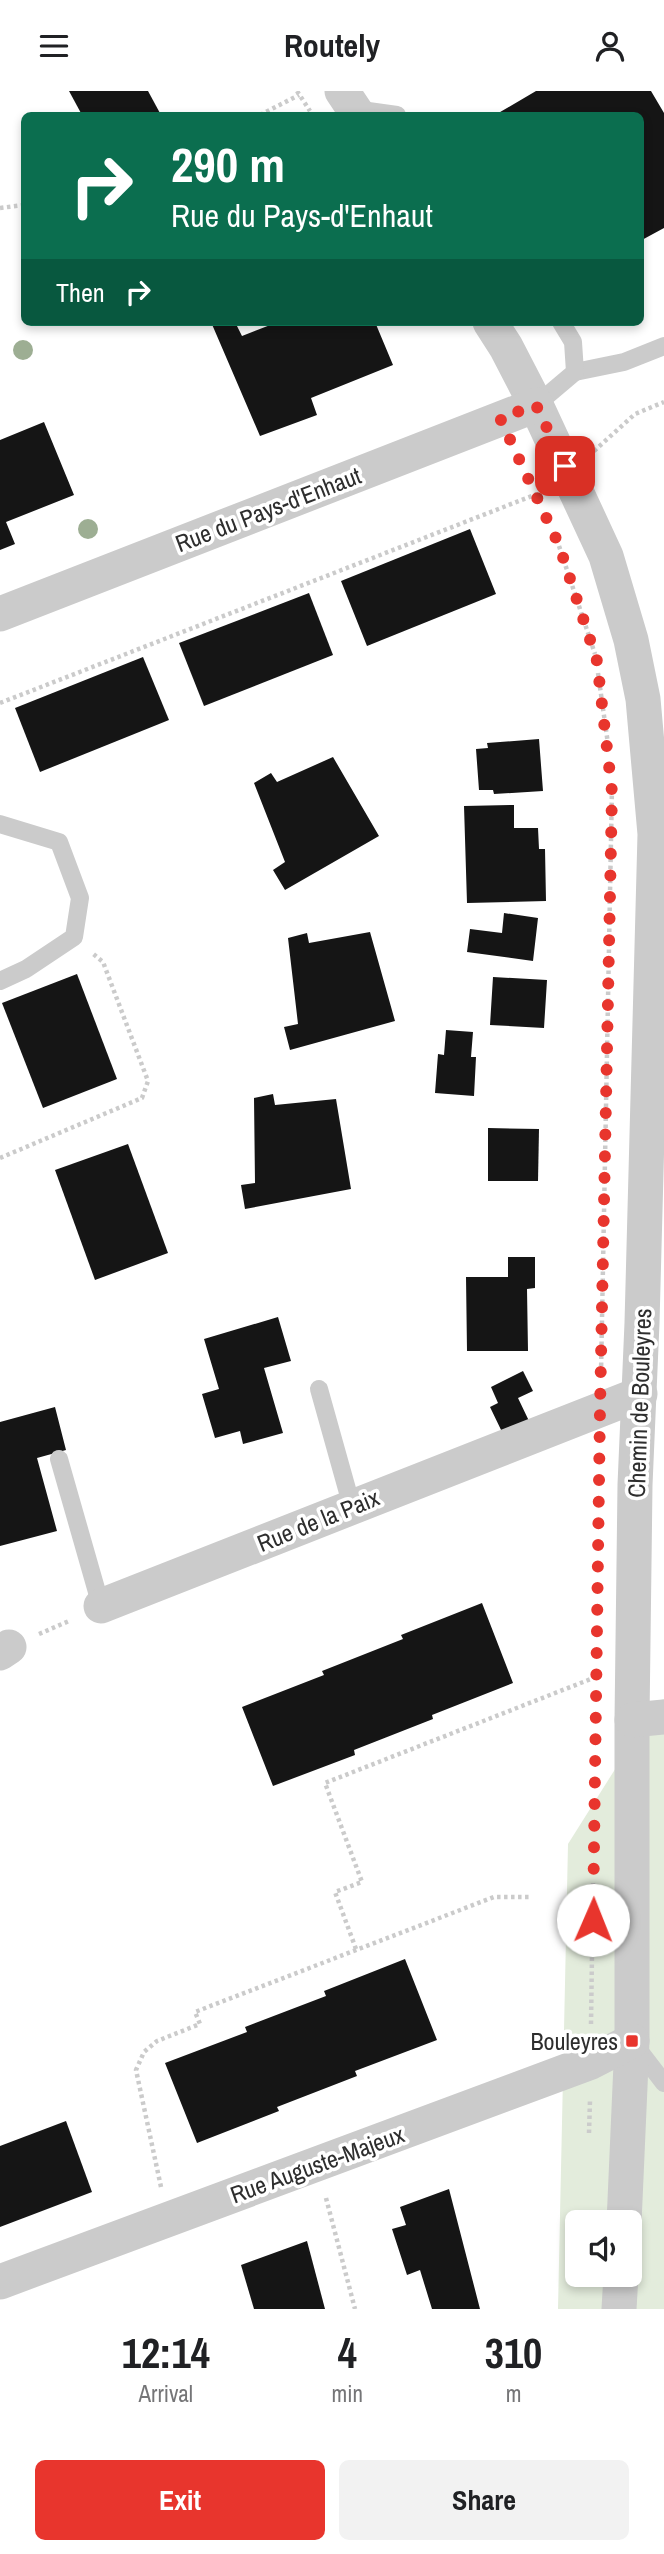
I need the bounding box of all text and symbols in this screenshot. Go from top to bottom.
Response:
text: Routely [284,24,380,67]
icon: menu [35,27,73,65]
icon: person [591,27,629,65]
text: 290 m [171,131,285,197]
icon: right [56,140,147,231]
text: Rue du Pays-d'Enhaut [171,194,433,237]
icon: right [119,273,157,311]
text: Then [56,275,105,310]
pin [535,436,595,496]
icon: arrive [546,447,584,485]
street label: Rue du Pays-d'Enhaut [171,459,366,559]
street label: Chemin de Bouleyres [620,1308,658,1498]
street label: Rue de la Paix [252,1481,384,1559]
position arrow [556,1883,630,1957]
place label: Bouleyres [530,2025,618,2057]
marker: Bouleyres [624,2033,640,2049]
street label: Rue Auguste-Majeux [226,2118,408,2210]
map controls [565,2210,642,2287]
button: sound [565,2210,642,2287]
text: 12:14 [122,2325,210,2381]
text: 4 [338,2325,357,2381]
text: 310 [485,2325,542,2381]
text: Arrival [139,2378,193,2409]
text: min [332,2378,363,2409]
text: m [506,2378,521,2409]
button: Exit [35,2460,325,2540]
button: Share [339,2460,629,2540]

